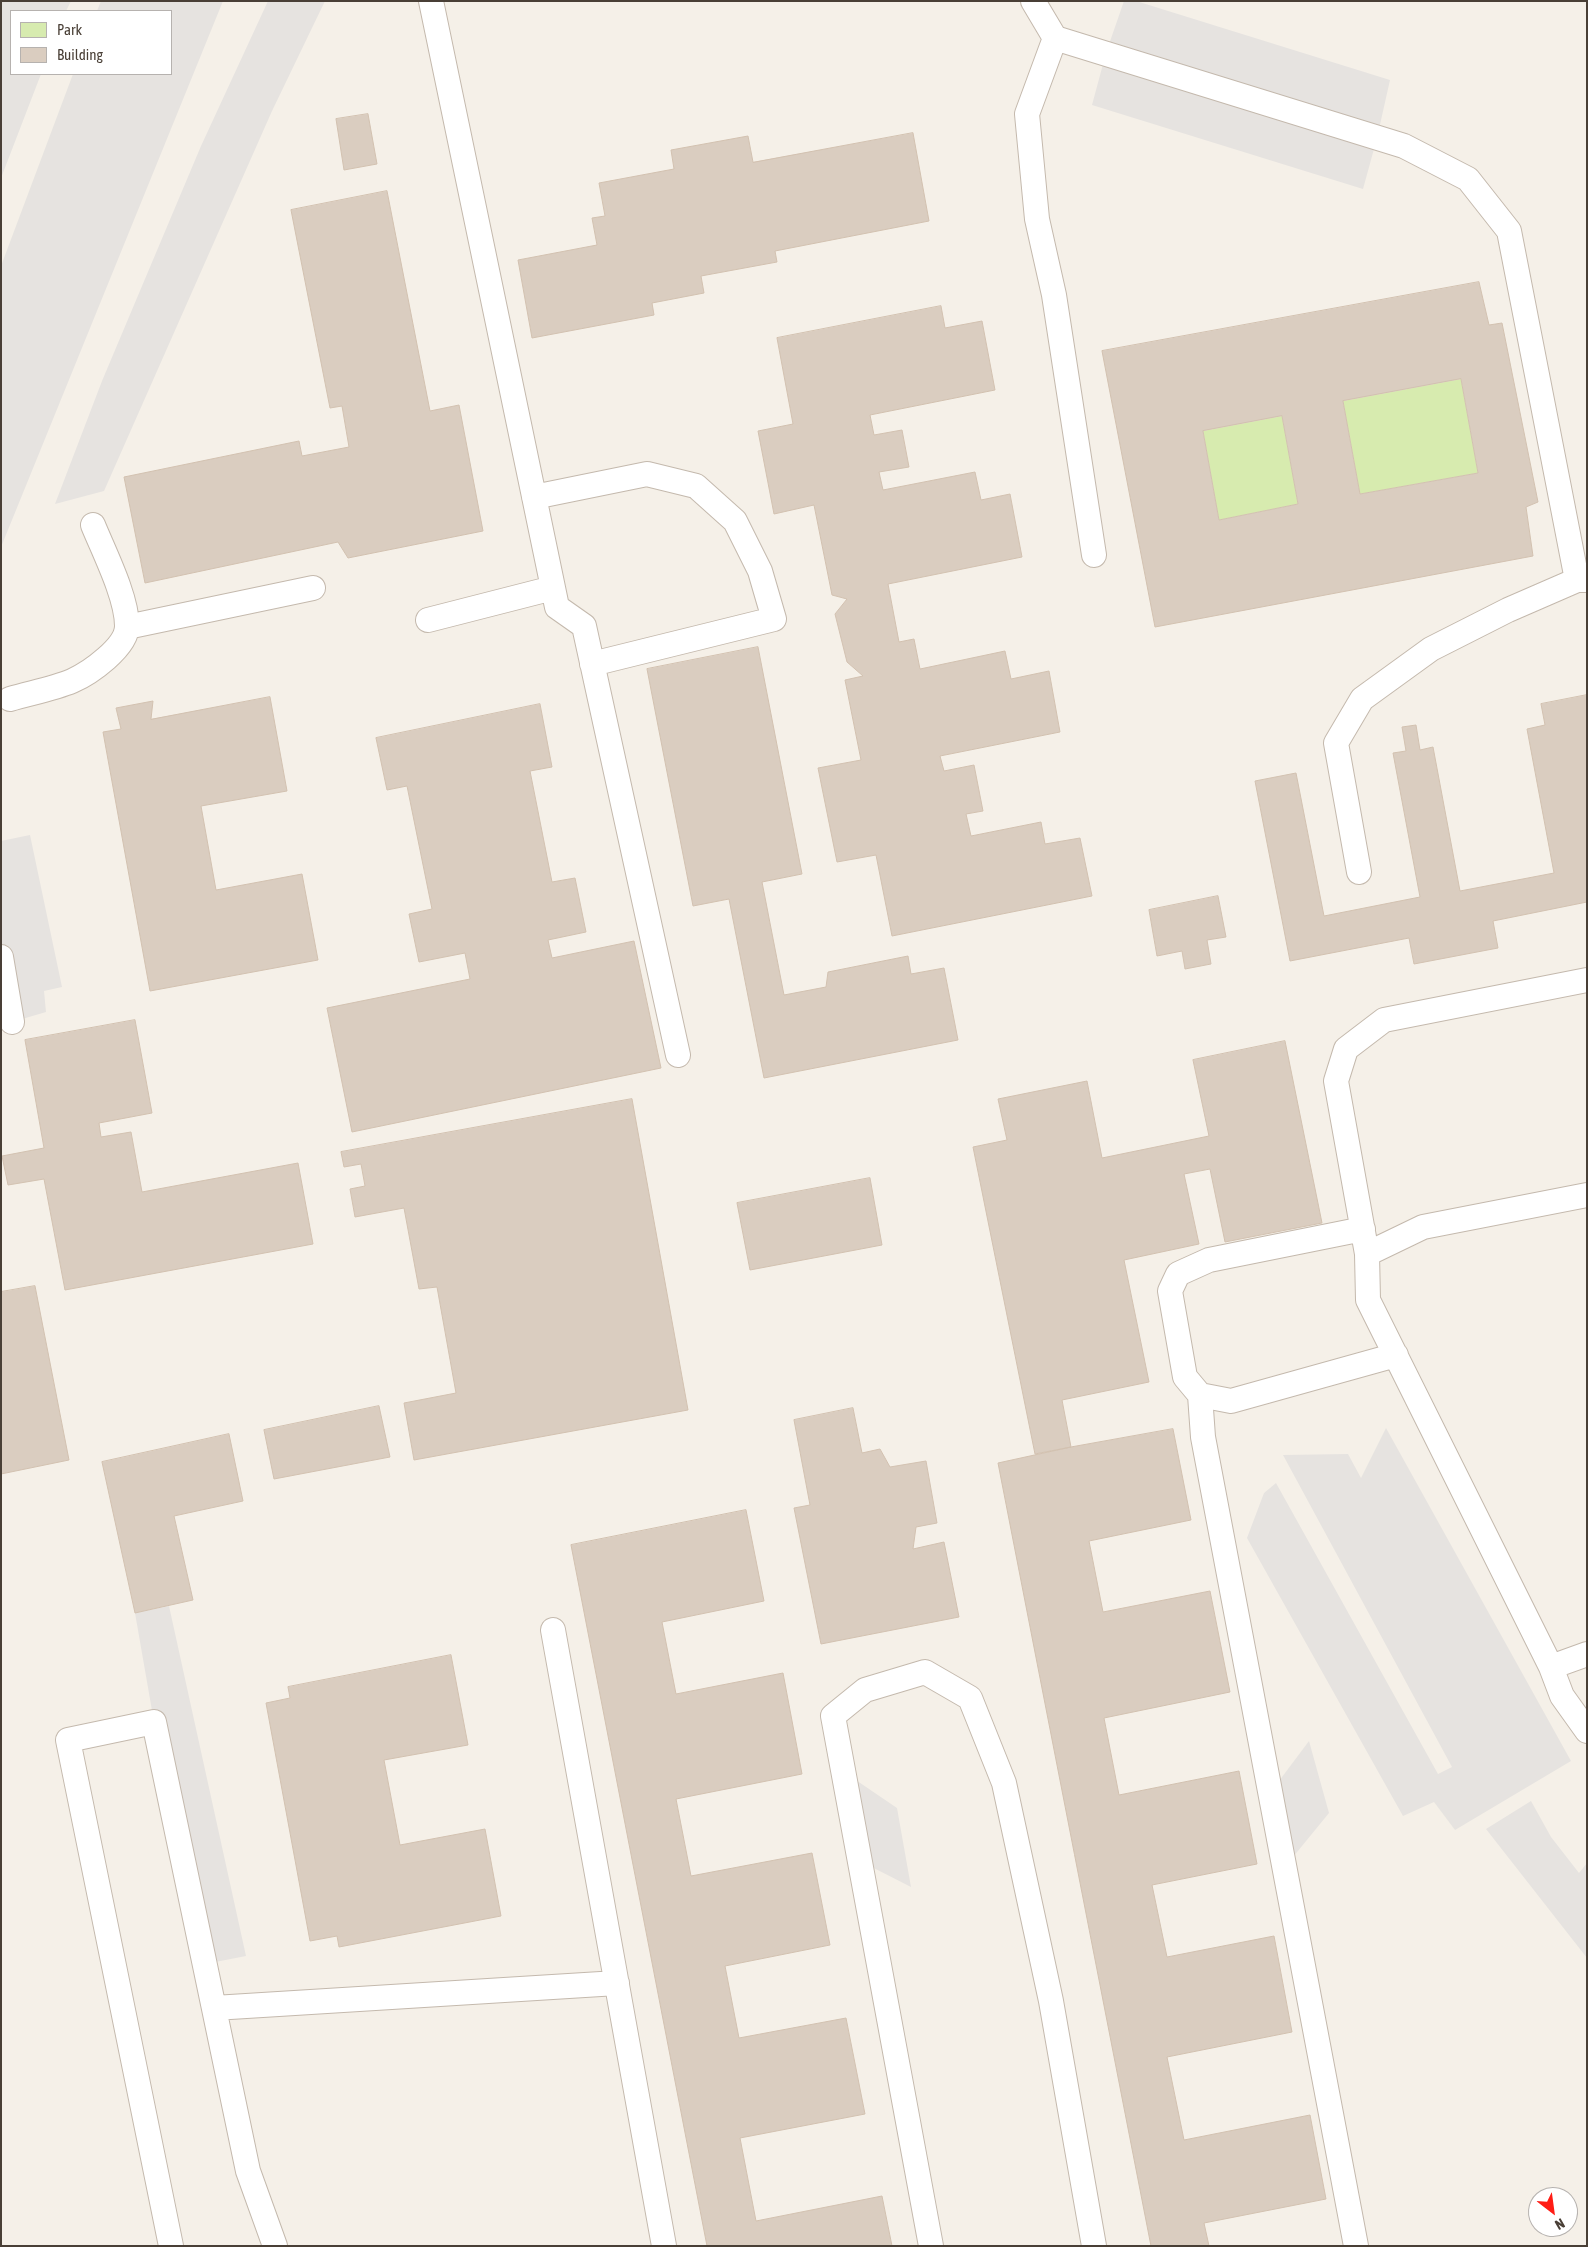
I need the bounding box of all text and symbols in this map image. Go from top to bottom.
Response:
legend [10,10,172,75]
text: Park [57,21,82,38]
text: Building [57,46,103,63]
north arrow [1528,2187,1578,2237]
text: N [1552,2215,1568,2233]

